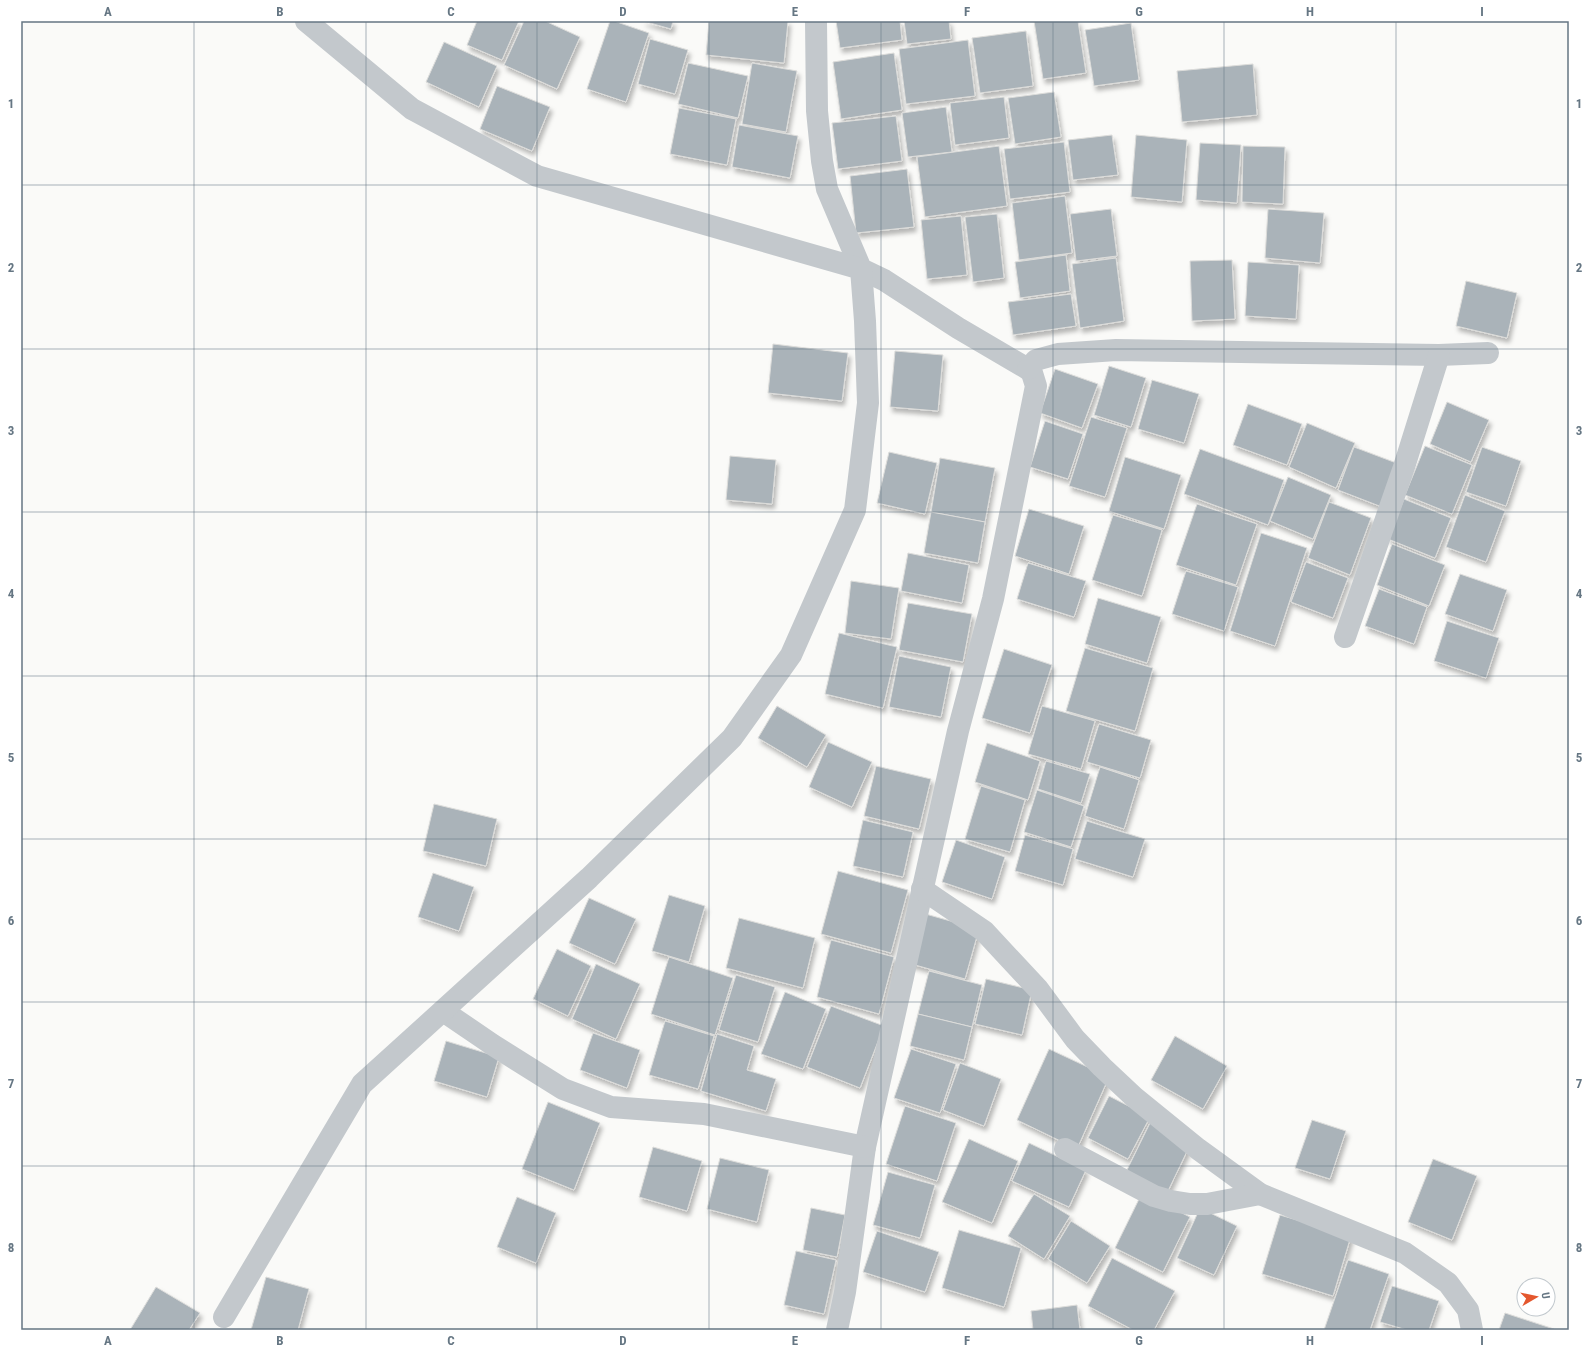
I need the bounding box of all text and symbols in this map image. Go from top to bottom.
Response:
text: A [104,4,112,19]
text: B [276,4,284,19]
text: C [447,4,455,19]
text: D [619,4,627,19]
text: E [792,4,799,19]
text: F [964,4,970,19]
text: G [1135,4,1143,19]
text: H [1306,4,1314,19]
text: I [1480,4,1484,19]
text: 1 [8,96,14,111]
text: 1 [1576,96,1582,111]
text: 2 [8,260,15,275]
text: 2 [1576,260,1583,275]
text: 3 [8,423,14,438]
text: 3 [1576,423,1582,438]
text: 4 [8,586,15,601]
text: 4 [1576,586,1583,601]
text: 5 [8,750,15,765]
text: 5 [1576,750,1583,765]
text: 6 [8,913,15,928]
text: 6 [1576,913,1583,928]
text: 7 [8,1076,15,1091]
text: 7 [1576,1076,1583,1091]
text: 8 [8,1240,14,1255]
text: 8 [1576,1240,1582,1255]
north arrow [1516,1277,1556,1317]
text: U [1538,1291,1552,1300]
text: A [104,1333,112,1348]
text: B [276,1333,284,1348]
text: C [447,1333,455,1348]
text: D [619,1333,627,1348]
text: E [792,1333,799,1348]
text: F [964,1333,970,1348]
text: G [1135,1333,1143,1348]
text: H [1306,1333,1314,1348]
text: I [1480,1333,1484,1348]

